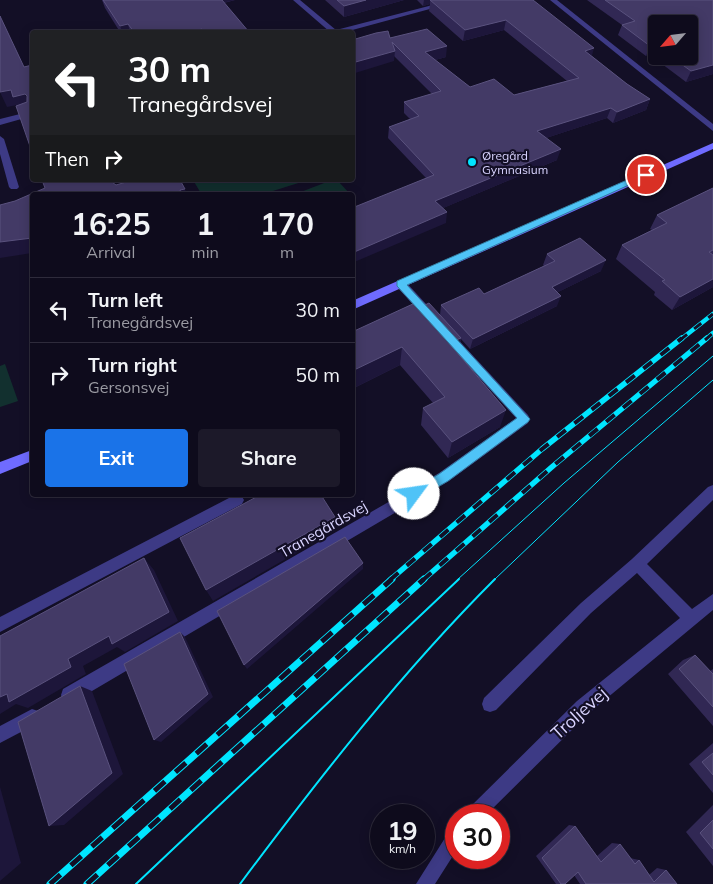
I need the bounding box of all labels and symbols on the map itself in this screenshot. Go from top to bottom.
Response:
north arrow [648,15,698,65]
place label: Øregård Gymnasium [482,148,548,177]
pin [625,154,667,196]
marker: Øregård Gymnasium [466,156,478,168]
position arrow [387,467,439,519]
street label: Tranegårdsvej [276,496,370,562]
street label: Troljevej [546,682,612,744]
speed limit sign: 30 [445,804,510,869]

